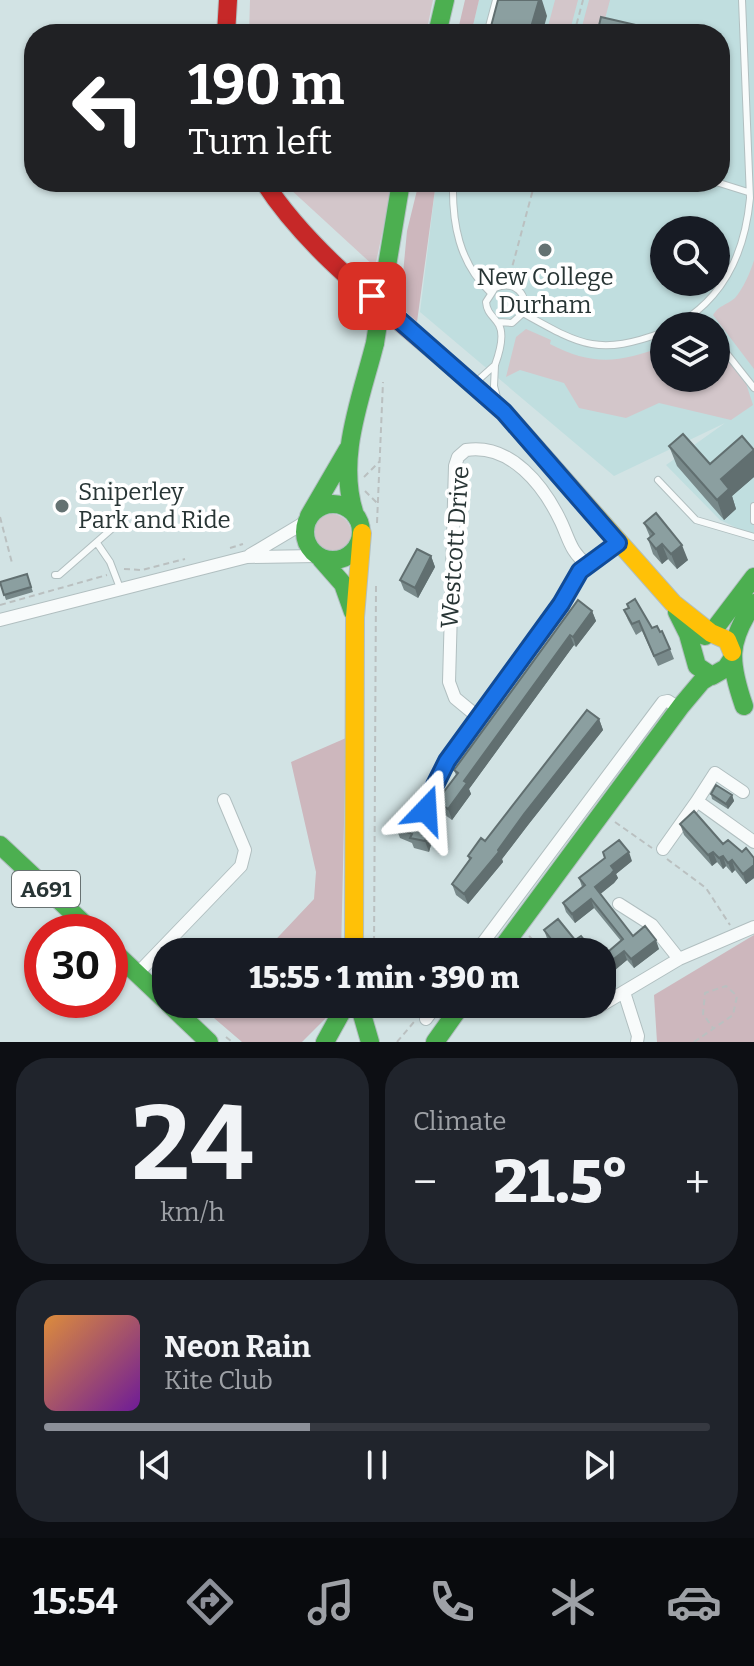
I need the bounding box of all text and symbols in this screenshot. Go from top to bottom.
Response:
text: 190 m [188,52,344,119]
icon: left [56,56,160,160]
text: Turn left [188,120,332,164]
map controls [650,216,730,392]
button: search [650,216,730,296]
marker: New College Durham [536,241,554,259]
pin [338,262,406,330]
place label: New College Durham [476,263,614,319]
icon: arrive [350,274,394,318]
button: layers [650,312,730,392]
street label: Westcott Drive [435,465,475,629]
place label: Sniperley Park and Ride [78,478,231,534]
marker: Sniperley Park and Ride [53,497,71,515]
position arrow [384,768,468,852]
road number: A691 [12,871,80,907]
speed limit sign: 30 [24,914,128,1018]
text: 15:55 · 1 min · 390 m [249,960,519,996]
text: 24 [132,1082,253,1207]
text: Climate [413,1106,507,1137]
text: 21.5° [493,1146,629,1218]
text: − [413,1156,437,1209]
text: + [685,1156,710,1209]
text: km/h [160,1197,225,1228]
text: Neon Rain [164,1329,311,1365]
text: Kite Club [164,1365,273,1396]
icon: previous [133,1443,177,1487]
icon: pause [355,1443,399,1487]
icon: next [577,1443,621,1487]
icon: directions [182,1574,238,1630]
icon: music [303,1574,359,1630]
icon: phone [424,1574,480,1630]
icon: climate [545,1574,601,1630]
icon: car [666,1574,722,1630]
text: 15:54 [32,1580,118,1624]

